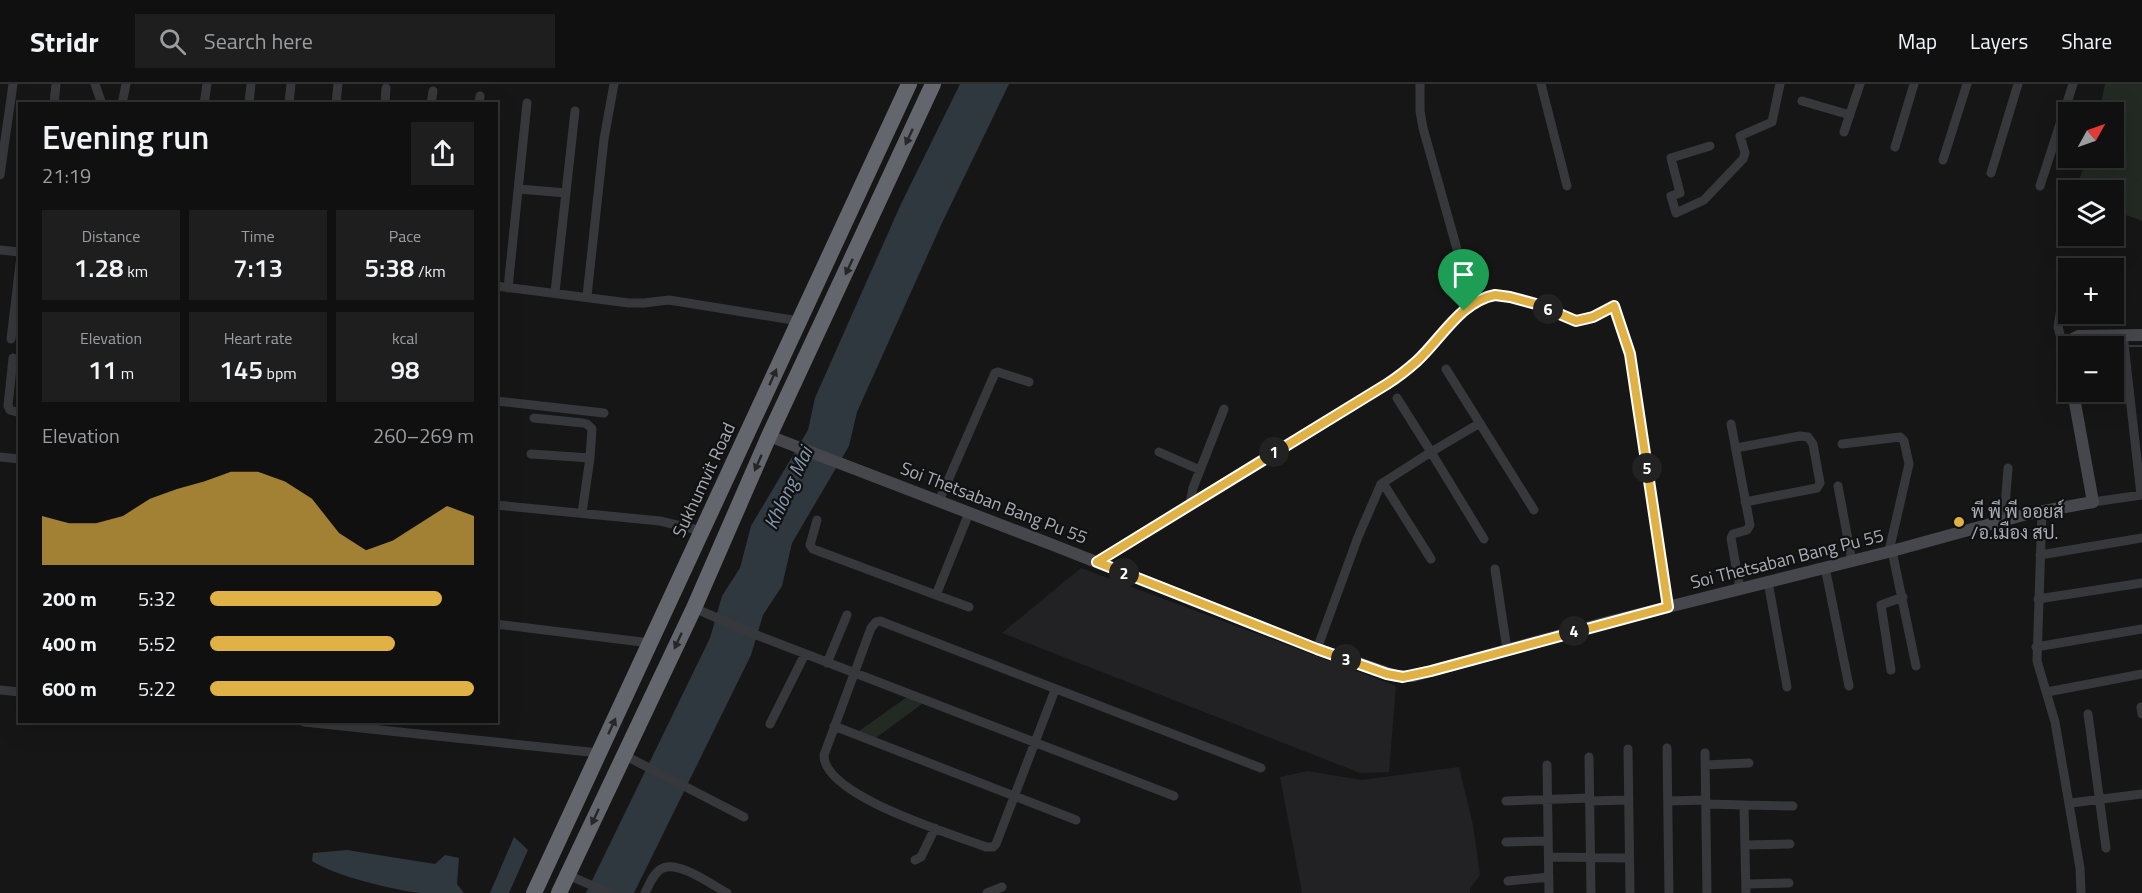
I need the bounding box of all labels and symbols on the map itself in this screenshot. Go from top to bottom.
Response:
north arrow [2058,102,2124,168]
one-way arrow [904,129,913,146]
pin [1438,249,1489,311]
one-way arrow [844,258,853,275]
pin: 6 [1533,294,1563,324]
one-way arrow [769,369,778,386]
street label: Sukhumvit Road [665,418,742,542]
pin: 1 [1259,437,1289,467]
water label: Khlong Mai [755,439,821,534]
pin: 5 [1632,453,1662,483]
one-way arrow [753,454,762,471]
street label: Soi Thetsaban Bang Pu 55 [897,454,1092,551]
place label: พี พี พี ออยส์ /อ.เมือง สป. [1971,498,2064,546]
marker: พี พี พี ออยส์ /อ.เมือง สป. [1952,515,1966,529]
street label: Soi Thetsaban Bang Pu 55 [1687,521,1886,596]
pin: 2 [1109,558,1139,588]
pin: 4 [1559,616,1589,646]
one-way arrow [674,632,683,649]
pin: 3 [1331,644,1361,674]
one-way arrow [608,717,617,734]
one-way arrow [591,809,600,826]

